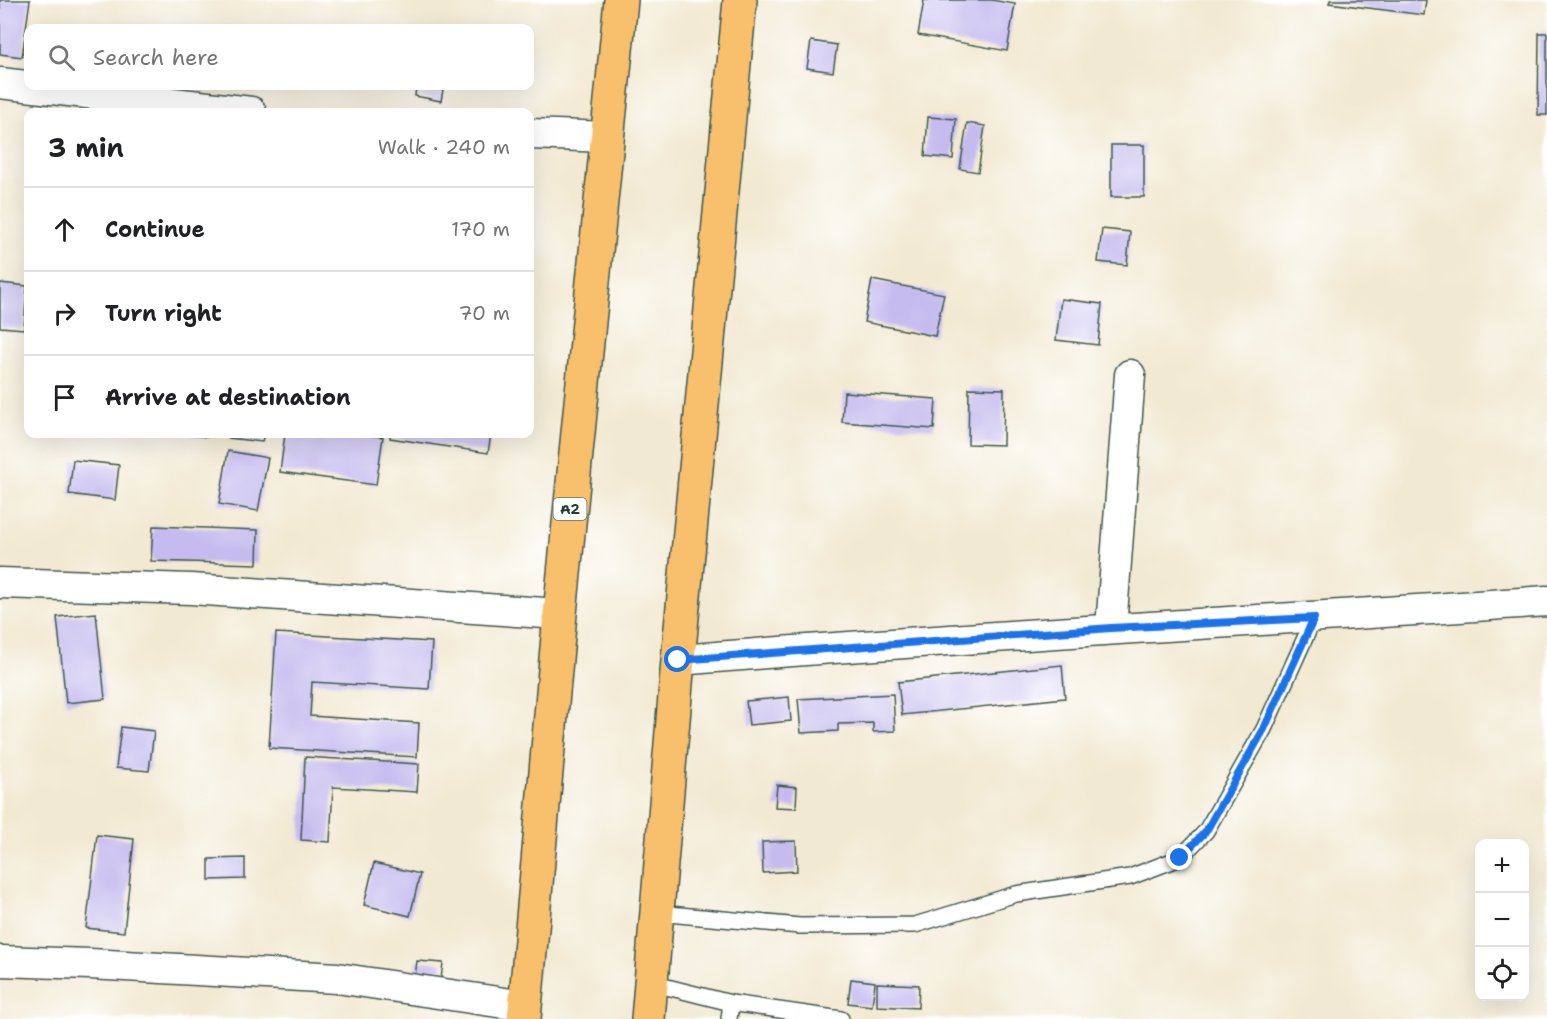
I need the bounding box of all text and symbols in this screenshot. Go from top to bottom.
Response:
search box [24,24,534,90]
icon: search [45,41,78,74]
text: Search here [93,43,219,72]
text: 3 min [48,130,124,165]
text: Walk · 240 m [378,134,510,160]
icon: ahead [48,213,81,246]
text: Continue [105,215,205,244]
text: 170 m [451,216,510,242]
icon: right [48,297,81,330]
text: Turn right [105,299,222,328]
text: 70 m [458,300,510,326]
icon: arrive [48,381,81,414]
text: Arrive at destination [105,383,351,412]
road number: A2 [554,498,586,520]
route start [664,646,690,672]
map controls [1475,839,1529,1001]
button: + [1475,839,1529,893]
route end [1166,844,1192,870]
button: − [1475,893,1529,947]
button: locate [1475,947,1529,1001]

